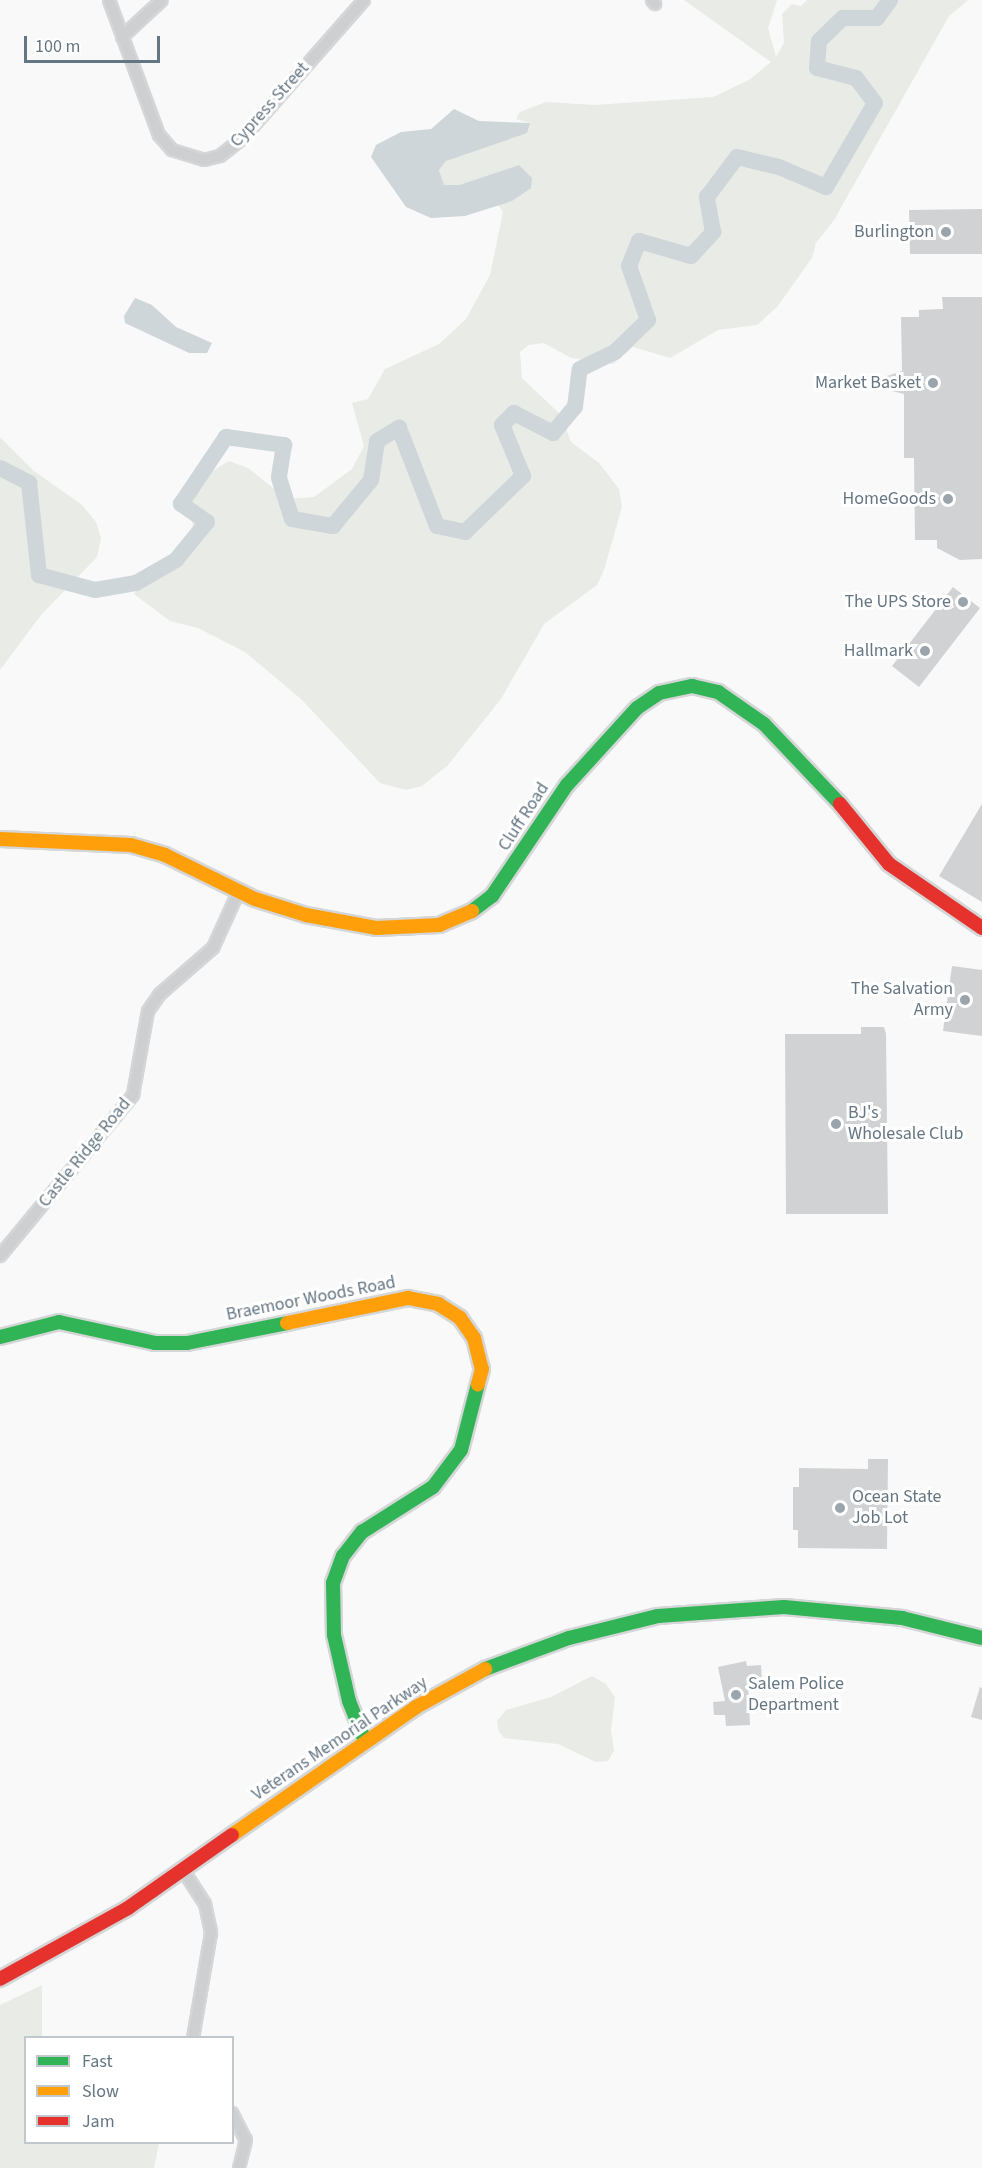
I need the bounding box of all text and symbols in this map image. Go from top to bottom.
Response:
scale bar [27,24,164,62]
text: 100 m [35,34,80,59]
street label: Cypress Street [226,58,314,152]
place label: Burlington [854,221,934,243]
marker: Burlington [939,225,953,239]
place label: Market Basket [815,372,921,394]
marker: Market Basket [926,376,940,390]
place label: HomeGoods [843,488,936,510]
marker: HomeGoods [941,492,955,506]
place label: The UPS Store [844,591,951,613]
marker: The UPS Store [956,595,970,609]
place label: Hallmark [844,640,913,662]
marker: Hallmark [918,644,932,658]
street label: Cluff Road [494,779,554,855]
place label: The Salvation Army [851,979,953,1022]
marker: The Salvation Army [958,993,972,1007]
street label: Castle Ridge Road [34,1094,136,1212]
place label: BJ's Wholesale Club [848,1103,964,1146]
marker: BJ's Wholesale Club [829,1117,843,1131]
street label: Braemoor Woods Road [224,1272,398,1326]
place label: Ocean State Job Lot [852,1487,941,1530]
marker: Ocean State Job Lot [833,1501,847,1515]
street label: Veterans Memorial Parkway [248,1672,432,1806]
place label: Salem Police Department [748,1674,844,1716]
marker: Salem Police Department [729,1688,743,1702]
legend [24,2036,234,2144]
text: Fast [82,2049,113,2074]
text: Slow [82,2079,119,2104]
text: Jam [82,2109,115,2134]

